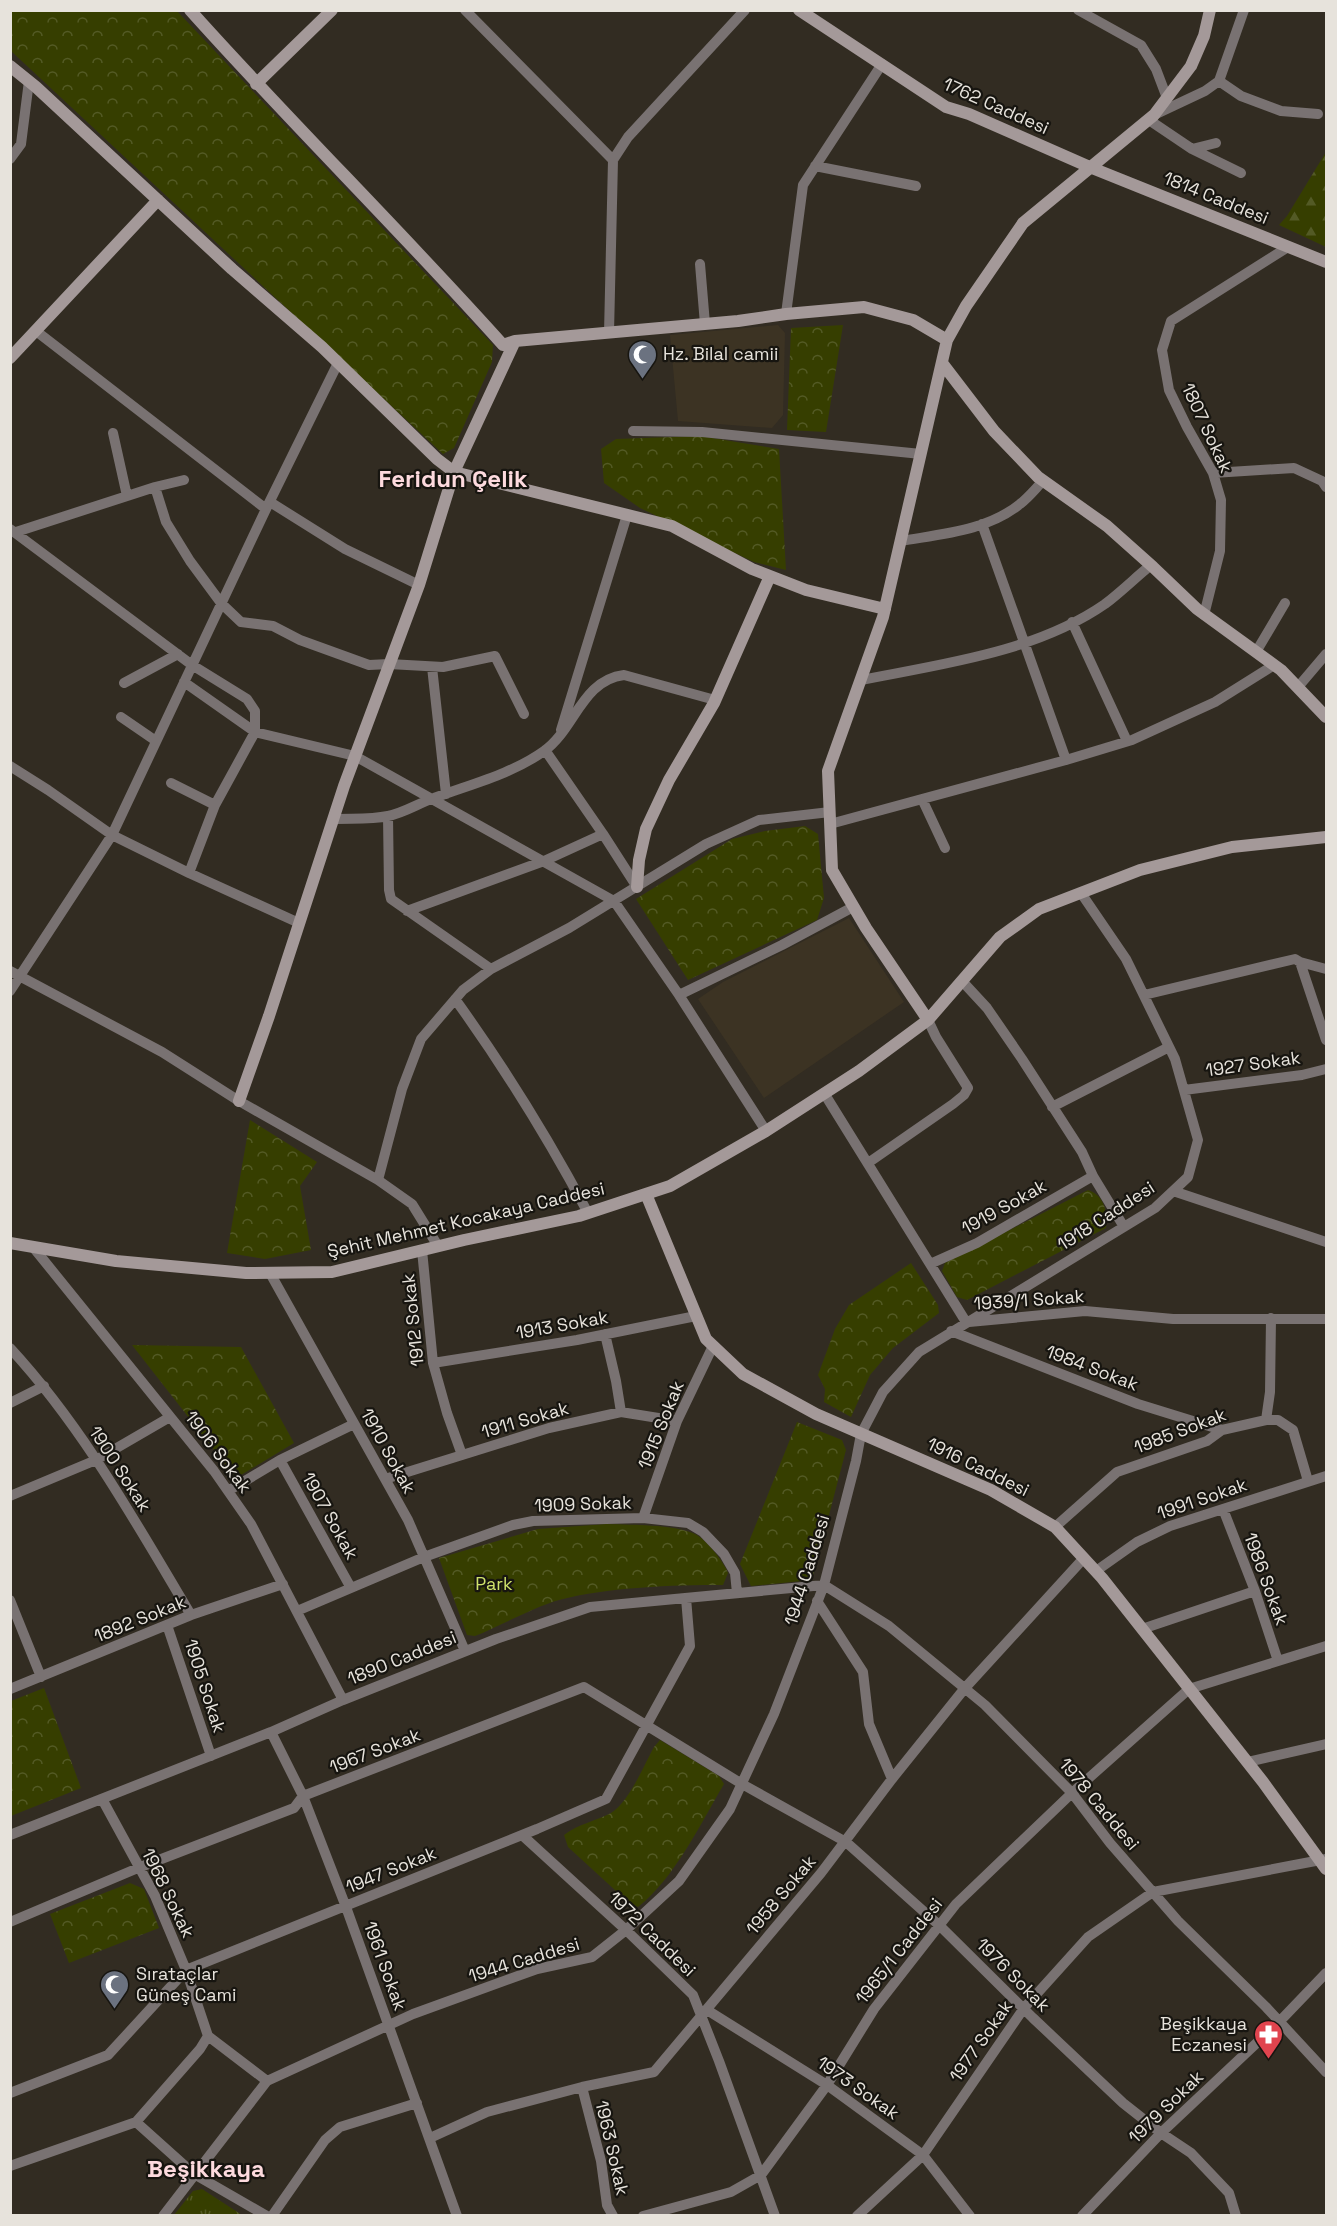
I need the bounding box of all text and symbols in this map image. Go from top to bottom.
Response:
street label: 1762 Caddesi [940,72,1053,139]
street label: 1814 Caddesi [1160,166,1272,229]
mosque icon: Hz. Bilal camii [626,338,658,380]
place label: Hz. Bilal camii [663,342,778,365]
street label: 1807 Sokak [1177,379,1238,477]
district label: Feridun Çelik [378,463,528,494]
street label: 1927 Sokak [1204,1045,1302,1082]
street label: 1919 Sokak [957,1174,1050,1239]
street label: Şehit Mehmet Kocakaya Caddesi [325,1176,607,1263]
street label: 1918 Caddesi [1053,1176,1159,1256]
street label: 1912 Sokak [396,1272,429,1368]
street label: 1939/1 Sokak [973,1284,1085,1315]
street label: 1913 Sokak [514,1305,610,1344]
street label: 1984 Sokak [1043,1339,1142,1396]
street label: 1915 Sokak [632,1377,689,1472]
street label: 1911 Sokak [478,1396,572,1443]
street label: 1985 Sokak [1131,1402,1229,1459]
street label: 1910 Sokak [356,1404,421,1498]
street label: 1906 Sokak [180,1406,257,1498]
street label: 1900 Sokak [84,1421,157,1516]
street label: 1916 Caddesi [923,1432,1033,1501]
street label: 1907 Sokak [297,1468,364,1564]
street label: 1991 Sokak [1154,1472,1250,1525]
street label: 1909 Sokak [534,1490,632,1517]
street label: 1944 Caddesi [779,1511,834,1628]
street label: 1986 Sokak [1239,1529,1294,1629]
park label: Park [475,1572,513,1595]
street label: 1892 Sokak [91,1590,189,1647]
street label: 1890 Caddesi [344,1625,460,1690]
street label: 1905 Sokak [180,1636,232,1736]
street label: 1967 Sokak [326,1723,424,1778]
street label: 1978 Caddesi [1054,1753,1145,1855]
street label: 1947 Sokak [342,1841,440,1898]
street label: 1968 Sokak [137,1844,200,1942]
street label: 1958 Sokak [741,1850,821,1939]
street label: 1972 Caddesi [604,1886,701,1981]
street label: 1965/1 Caddesi [850,1893,947,2008]
street label: 1961 Sokak [359,1918,412,2014]
street label: 1944 Caddesi [465,1932,582,1987]
street label: 1976 Sokak [971,1933,1055,2017]
place label: Sırataçlar Güneş Cami [136,1962,237,2006]
mosque icon: Sırataçlar Güneş Cami [99,1968,131,2010]
street label: 1977 Sokak [944,1995,1017,2086]
place label: Beşikkaya Eczanesi [1160,2012,1247,2056]
pharmacy icon: Beşikkaya Eczanesi [1252,2018,1284,2060]
street label: 1973 Sokak [813,2051,904,2125]
street label: 1979 Sokak [1123,2065,1208,2148]
street label: 1963 Sokak [590,2098,635,2198]
district label: Beşikkaya [147,2153,265,2184]

